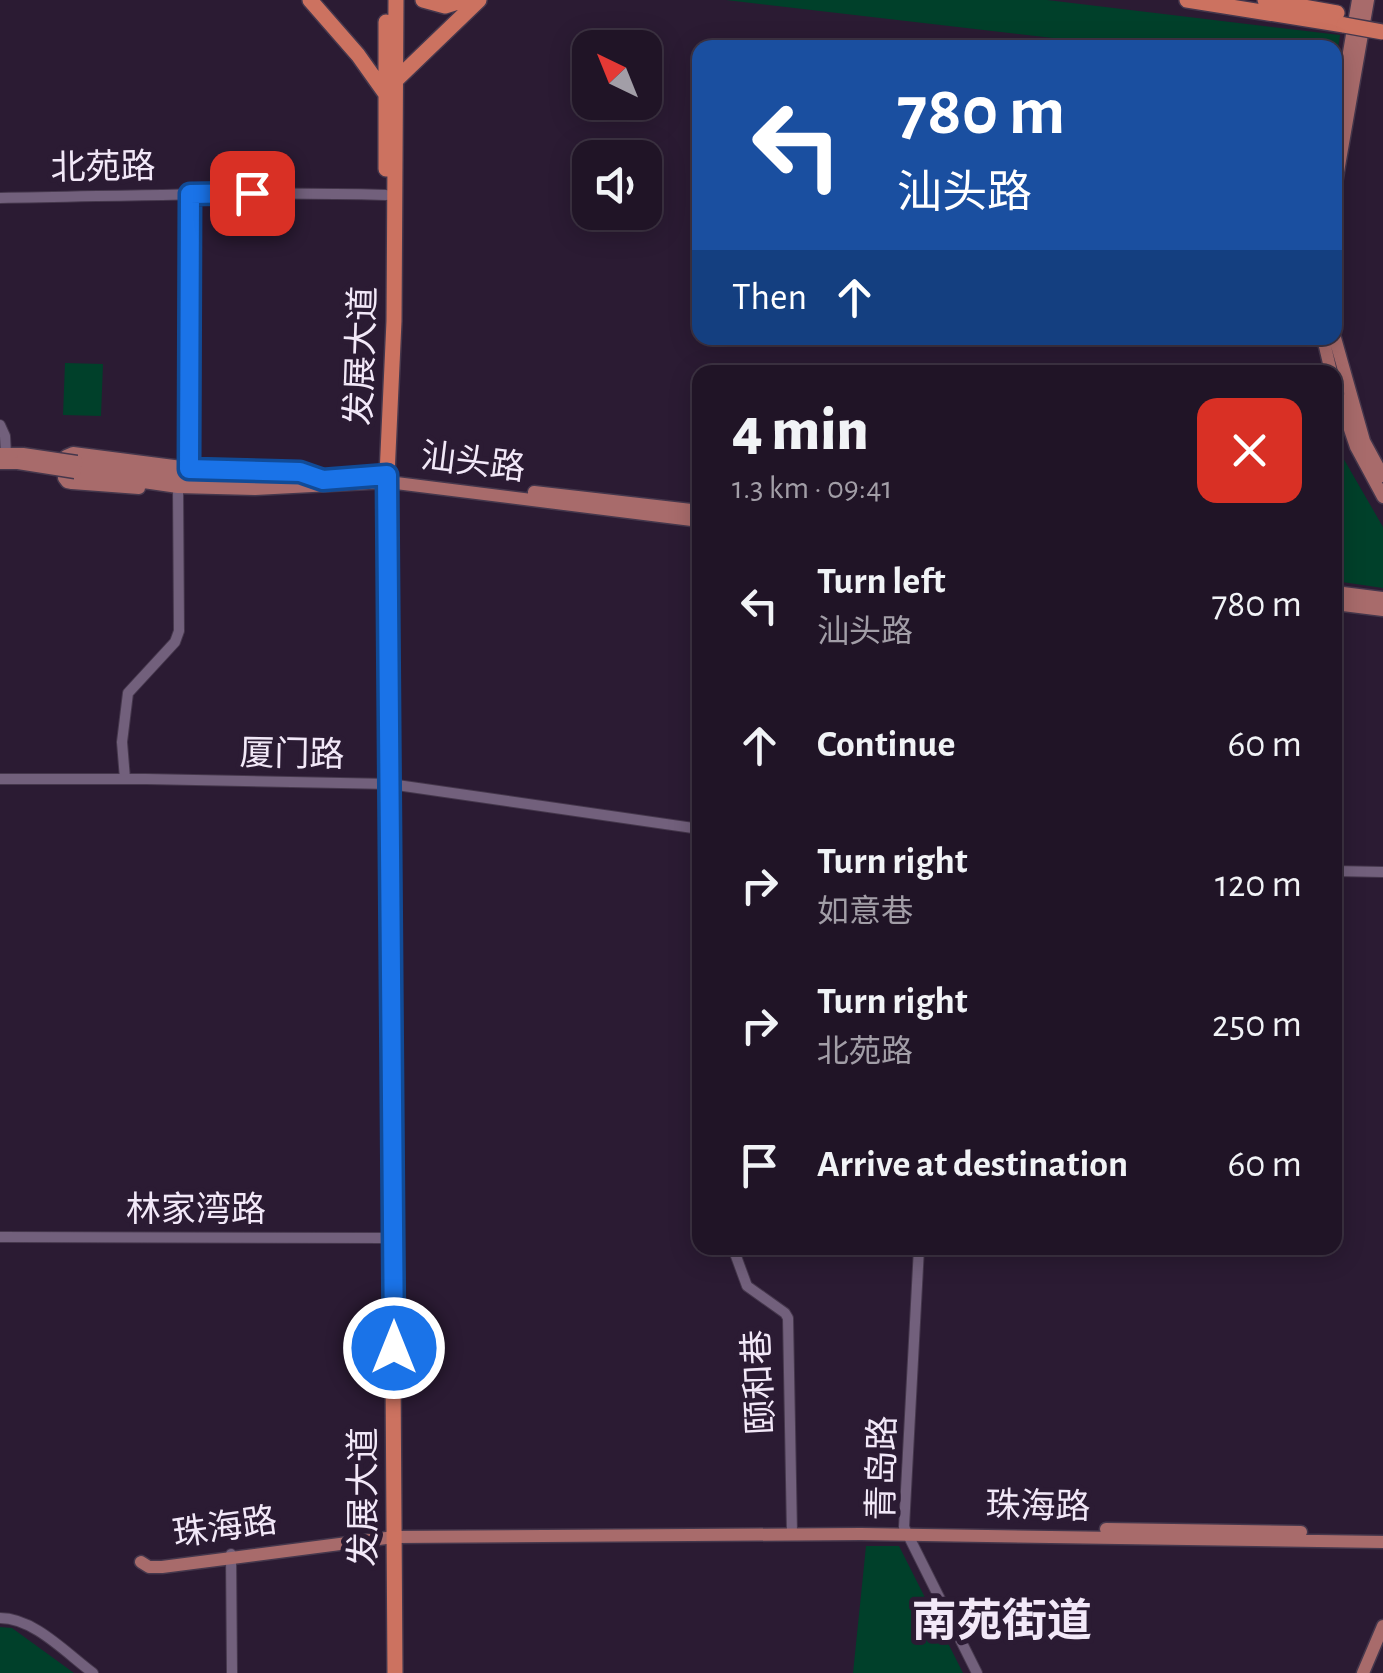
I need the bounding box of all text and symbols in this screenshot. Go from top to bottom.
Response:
north arrow [572,30,662,120]
map controls [572,30,662,230]
text: 780 m [897,77,1065,147]
icon: left [732,80,862,210]
button: sound [572,140,662,230]
street label: 北苑路 [50,148,156,186]
pin [210,151,295,236]
icon: arrive [225,166,280,221]
text: 汕头路 [897,171,1032,216]
icon: ahead [827,270,882,325]
text: Then [732,279,807,317]
street label: 发展大道 [340,285,382,427]
button: close [1197,398,1302,503]
text: 4 min [732,401,869,461]
street label: 汕头路 [419,437,527,487]
text: 1.3 km · 09:41 [732,472,893,504]
text: Turn left [817,563,945,601]
icon: left [732,578,787,633]
text: 780 m [1211,586,1302,624]
text: 汕头路 [817,616,913,648]
icon: ahead [732,718,787,773]
text: Continue [817,726,955,764]
text: 60 m [1227,726,1302,764]
street label: 厦门路 [239,735,345,773]
text: Turn right [817,843,967,881]
icon: right [732,858,787,913]
text: 120 m [1215,866,1302,904]
text: 如意巷 [817,896,913,928]
text: Turn right [817,983,967,1021]
icon: right [732,998,787,1053]
text: 250 m [1212,1006,1302,1044]
text: 北苑路 [817,1036,913,1068]
icon: arrive [732,1138,787,1193]
text: Arrive at destination [817,1146,1128,1184]
text: 60 m [1227,1146,1302,1184]
street label: 林家湾路 [126,1191,266,1228]
position arrow [342,1296,446,1400]
street label: 颐和巷 [738,1329,780,1435]
street label: 青岛路 [863,1415,901,1521]
street label: 发展大道 [345,1427,382,1567]
street label: 珠海路 [985,1487,1091,1525]
street label: 珠海路 [170,1501,279,1553]
district label: 南苑街道 [912,1597,1092,1645]

